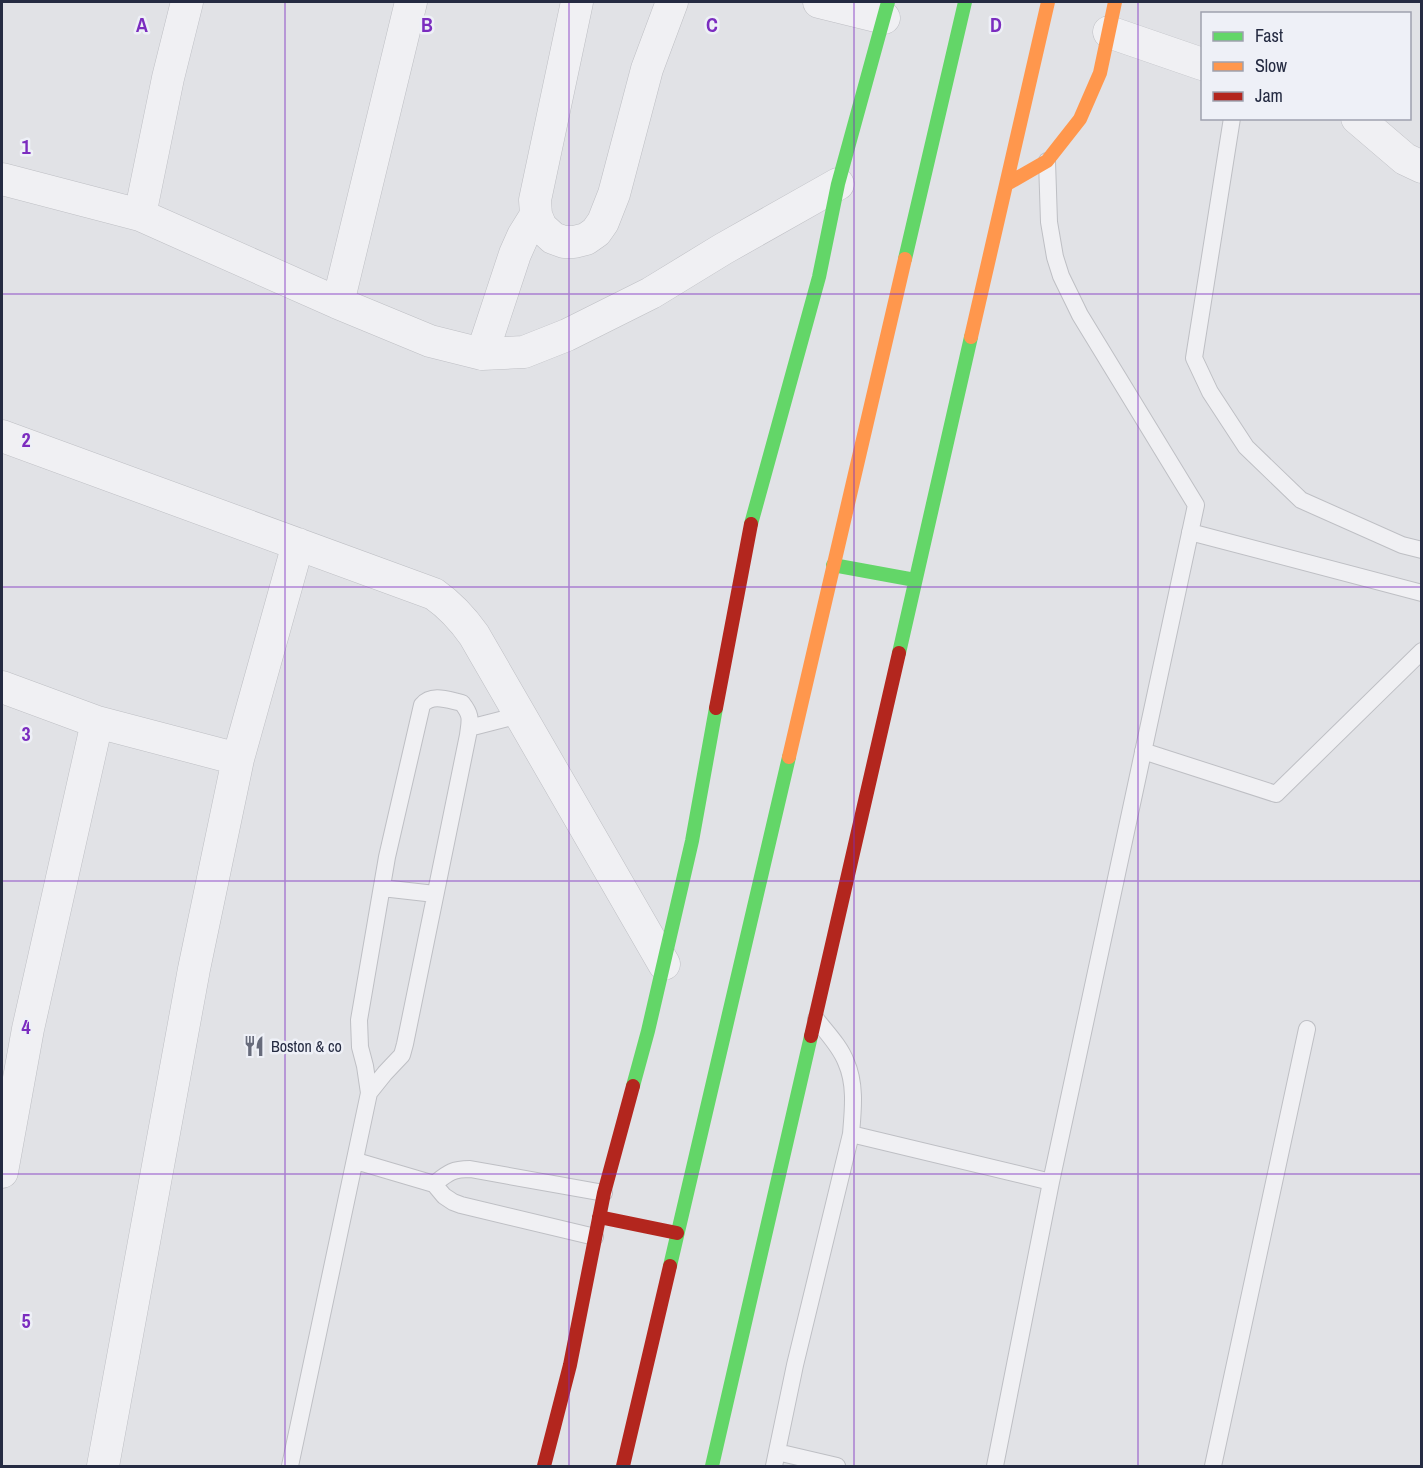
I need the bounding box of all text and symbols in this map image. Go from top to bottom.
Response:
text: A [136,11,148,38]
text: B [421,11,433,38]
text: C [706,11,718,38]
text: D [990,11,1002,38]
legend [1201,12,1411,120]
text: Fast [1255,23,1283,48]
text: Slow [1255,53,1287,78]
text: Jam [1255,83,1283,108]
text: 1 [21,133,31,160]
text: 2 [21,426,31,453]
text: 3 [21,720,31,747]
text: 4 [21,1013,31,1040]
restaurant icon: Boston & co [242,1034,266,1058]
place label: Boston & co [271,1035,342,1057]
text: 5 [21,1307,31,1334]

